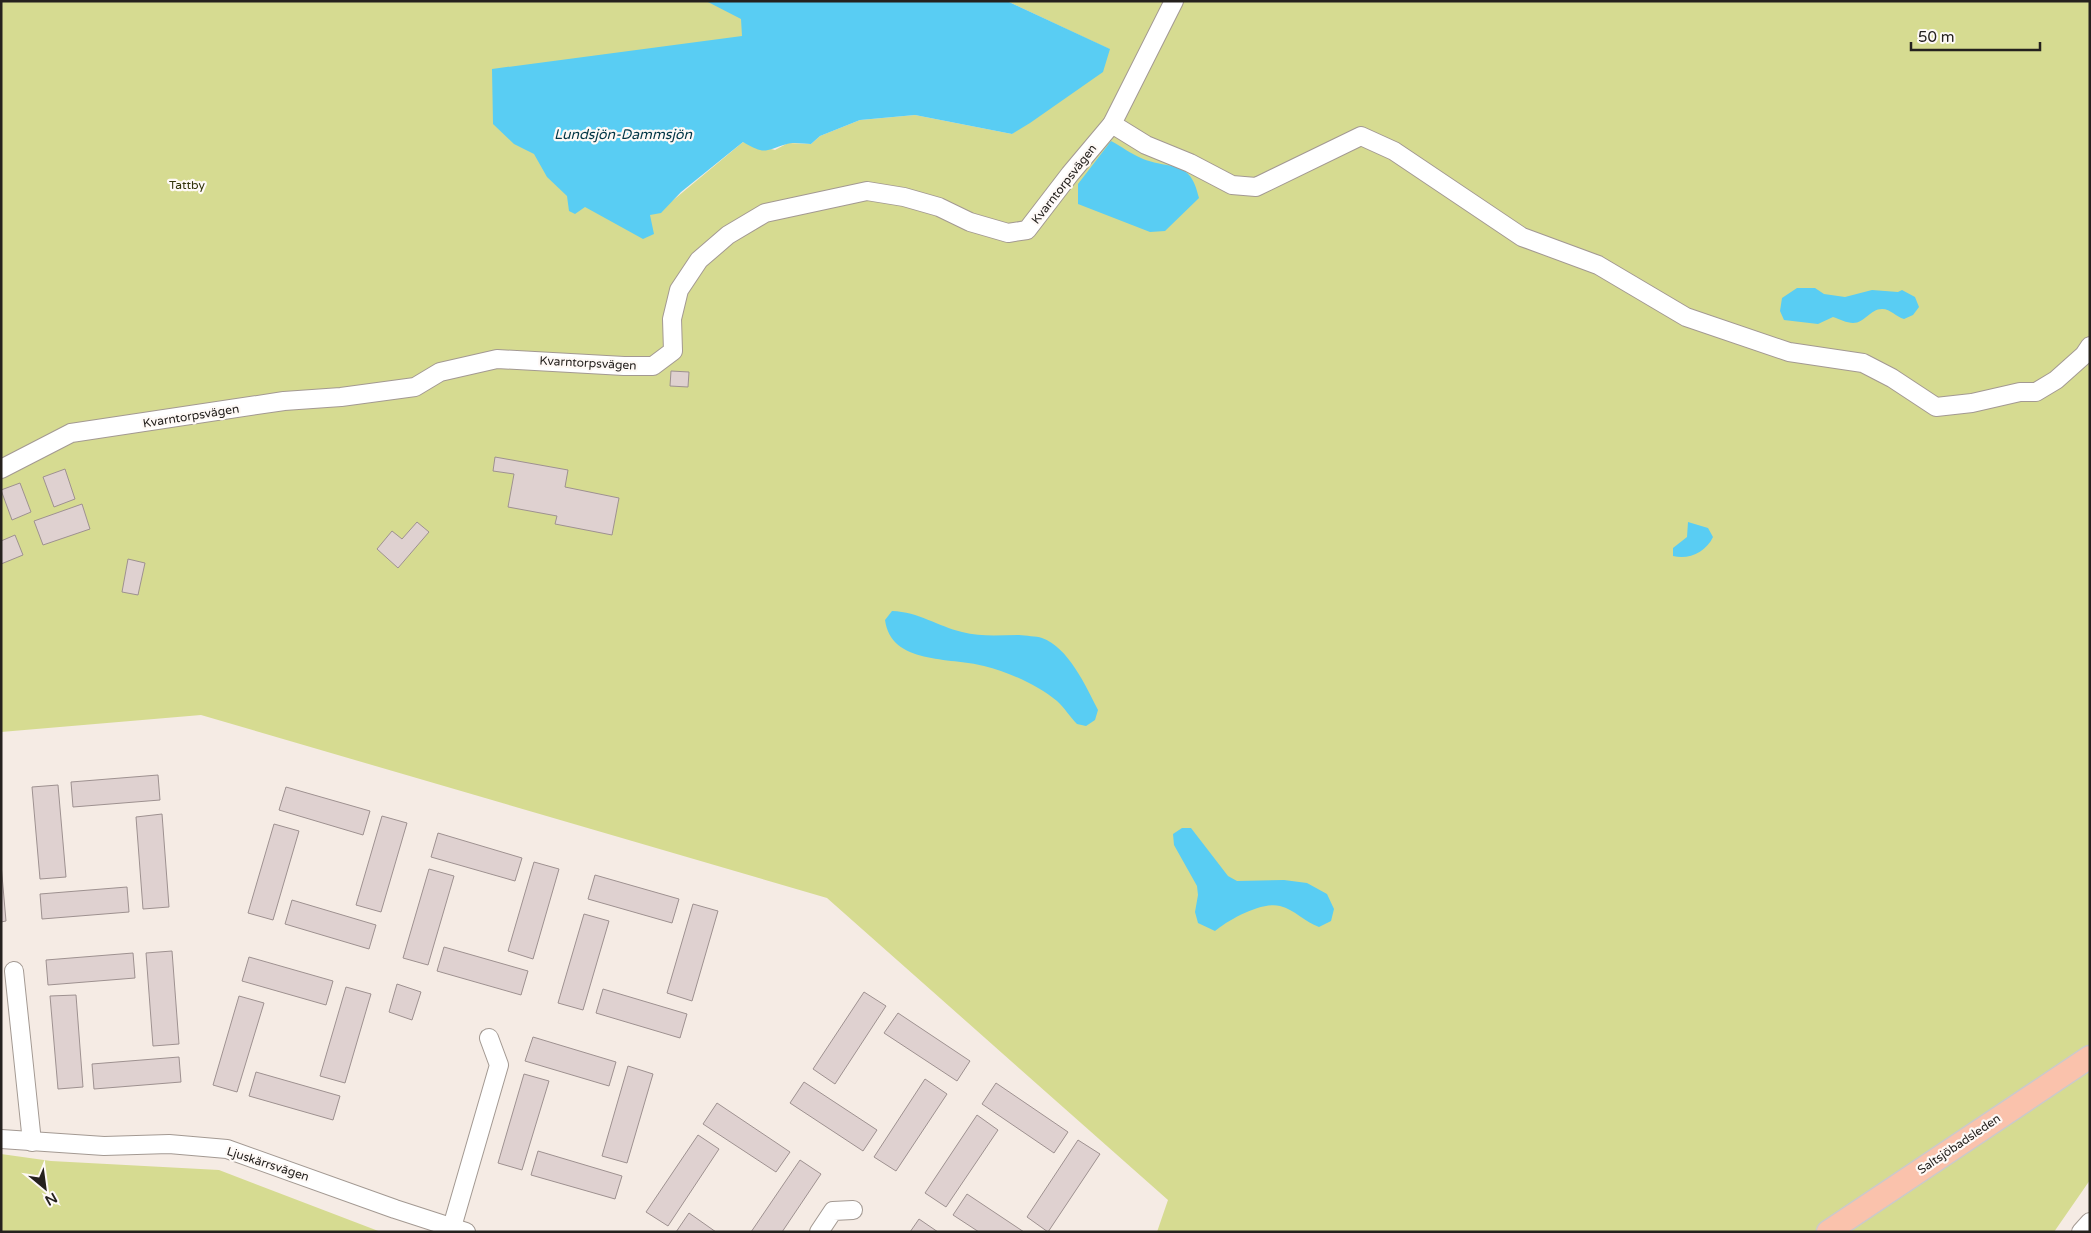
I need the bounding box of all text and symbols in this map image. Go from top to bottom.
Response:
scale bar [1911,20,2040,52]
text: 50 m [1918,28,1955,46]
water label: Lundsjön-Dammsjön [554,126,693,143]
street label: Kvarntorpsvägen [1029,141,1099,227]
park label: Tattby [169,178,206,192]
street label: Kvarntorpsvägen [539,353,637,373]
street label: Kvarntorpsvägen [142,401,240,431]
street label: Saltsjöbadsleden [1915,1111,2003,1177]
street label: Ljuskärrsvägen [225,1144,311,1184]
north arrow [20,1163,70,1213]
text: N [42,1189,60,1209]

